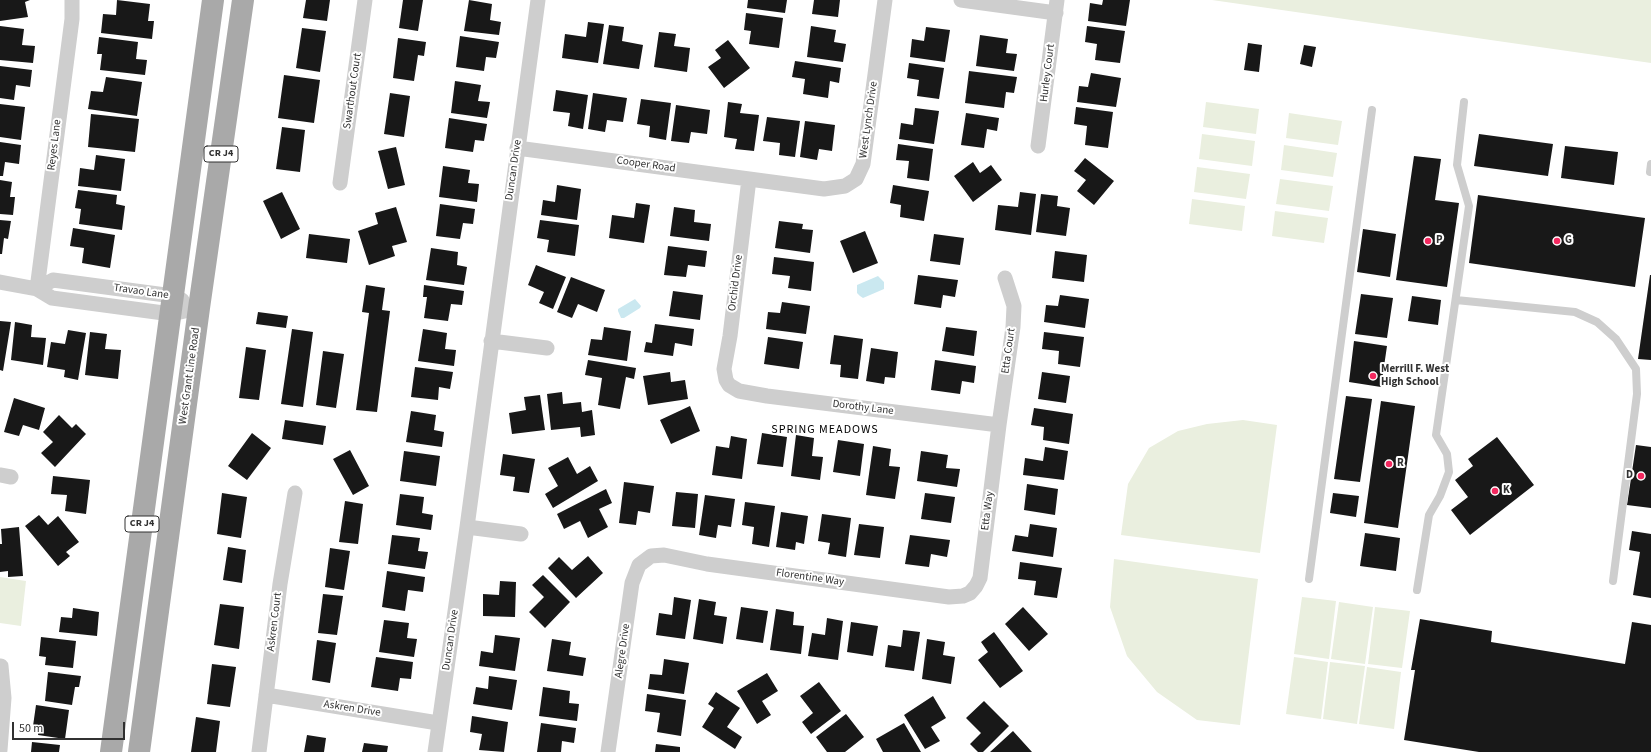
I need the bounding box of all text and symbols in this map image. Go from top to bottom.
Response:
street label: Hurley Court [1038,43,1058,103]
street label: Swarthout Court [341,52,365,130]
street label: West Lynch Drive [857,81,881,159]
street label: Reyes Lane [45,119,65,171]
street label: Duncan Drive [503,139,525,201]
road number: CR J4 [204,146,238,162]
street label: Cooper Road [616,154,676,176]
place label: P [1436,234,1443,248]
place label: G [1565,234,1572,248]
marker: P [1423,236,1433,246]
marker: G [1552,236,1562,246]
street label: Orchid Drive [726,254,746,312]
street label: Travao Lane [113,282,169,302]
street label: West Grant Line Road [177,327,203,425]
street label: Etta Court [999,327,1019,375]
place label: Merrill F. West High School [1381,363,1449,389]
marker: Merrill F. West High School [1368,371,1378,381]
street label: Dorothy Lane [832,398,894,418]
district label: SPRING MEADOWS [771,423,879,437]
place label: R [1397,457,1404,471]
marker: R [1384,459,1394,469]
place label: D [1626,469,1633,483]
marker: D [1636,471,1646,481]
place label: K [1503,484,1510,498]
marker: K [1490,486,1500,496]
street label: Etta Way [979,491,997,531]
road number: CR J4 [125,516,159,532]
street label: Florentine Way [775,567,845,589]
street label: Askren Court [265,592,285,652]
street label: Duncan Drive [440,609,462,671]
street label: Alegre Drive [613,623,633,679]
street label: Askren Drive [323,698,381,720]
scale bar [14,714,127,740]
text: 50 m [19,720,43,737]

